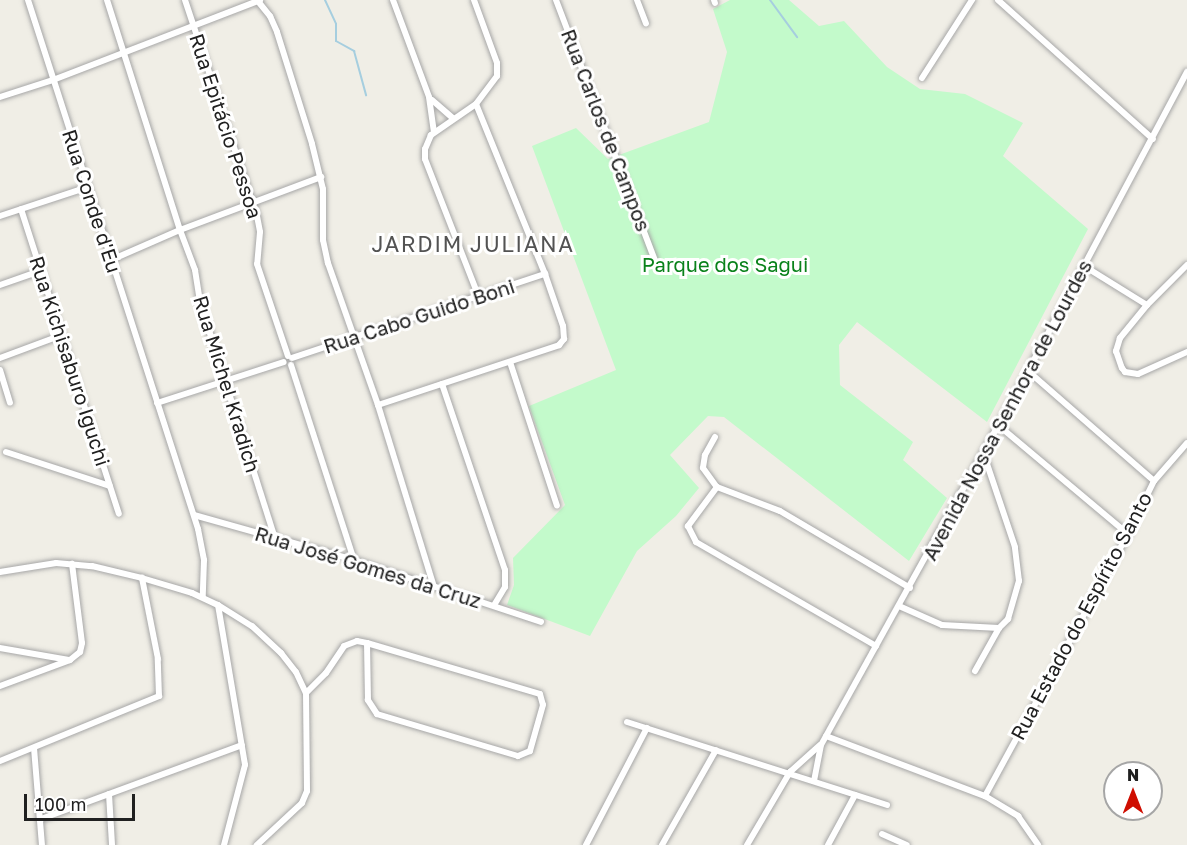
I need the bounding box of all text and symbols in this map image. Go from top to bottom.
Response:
street label: Rua Carlos de Campos [556,26,656,234]
street label: Rua Epitácio Pessoa [185,31,267,221]
street label: Rua Conde d'Eu [58,126,126,276]
district label: JARDIM JULIANA [372,231,574,257]
park label: Parque dos Sagui [642,252,808,276]
street label: Rua Kichisaburo Iguchi [25,253,115,469]
street label: Avenida Nossa Senhora de Lourdes [917,256,1097,564]
street label: Rua Cabo Guido Boni [320,274,518,358]
street label: Rua Michel Kradich [189,293,265,475]
street label: Rua Estado do Espírito Santo [1005,488,1157,744]
street label: Rua José Gomes da Cruz [252,521,484,613]
north arrow [1103,761,1163,821]
text: N [1127,765,1139,785]
scale bar [27,782,138,820]
text: 100 m [35,793,86,815]

